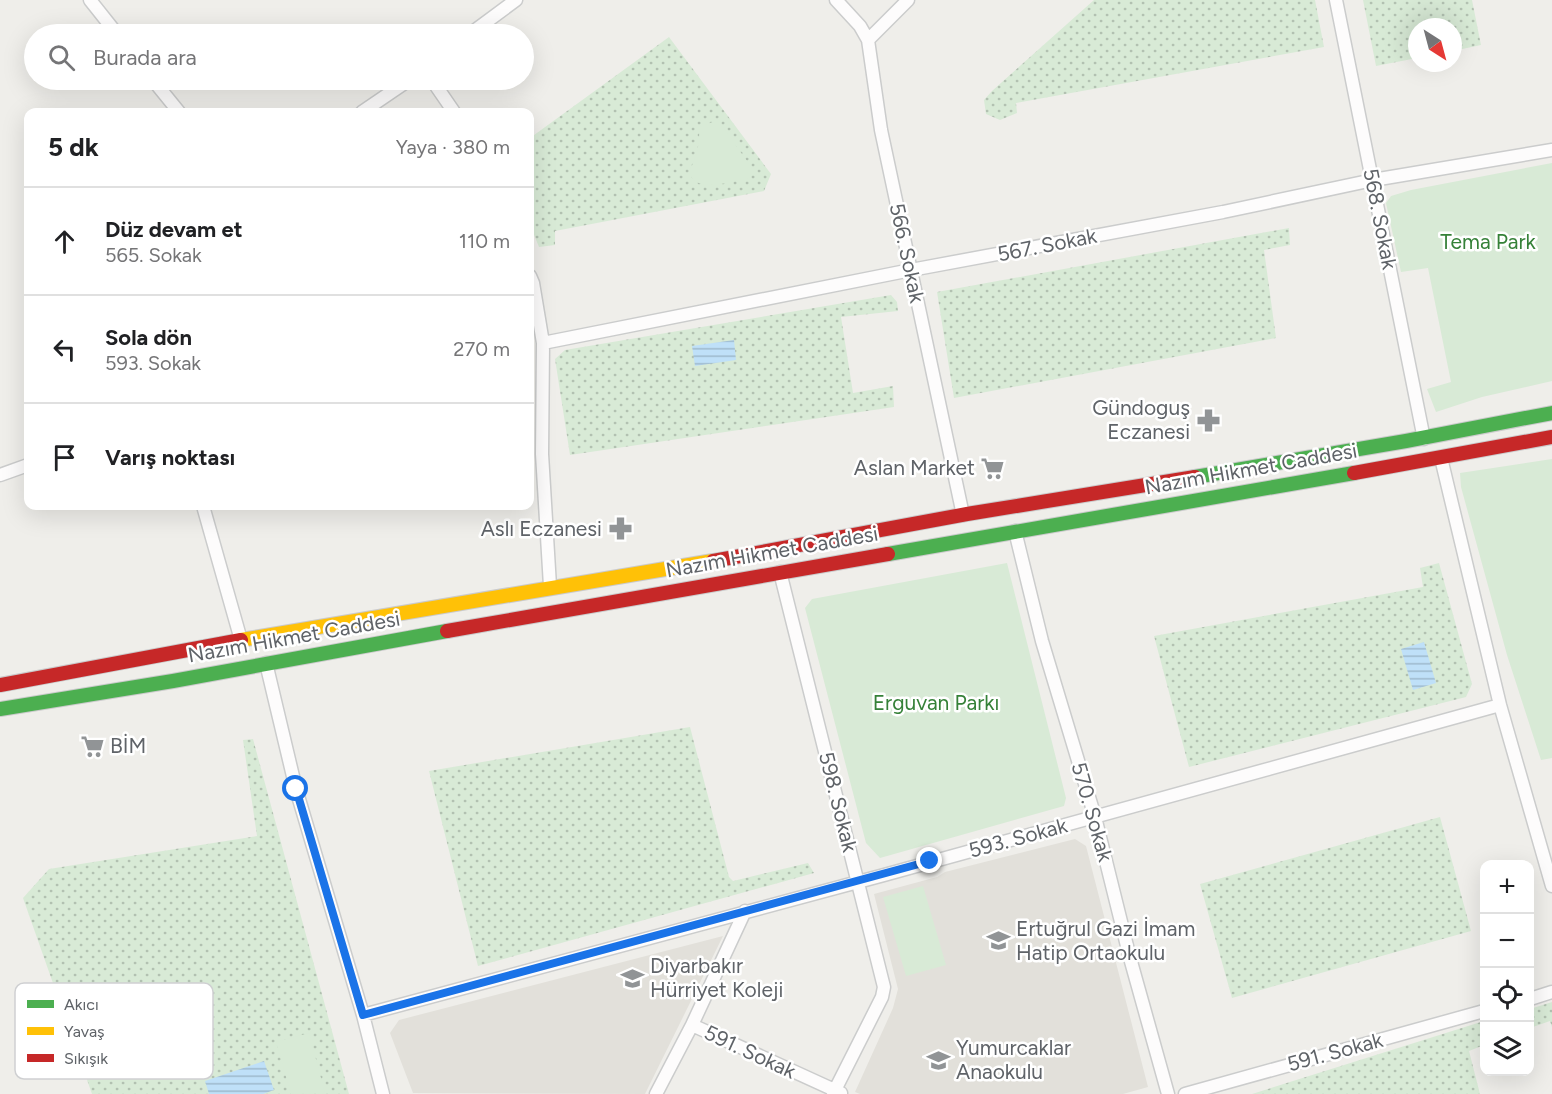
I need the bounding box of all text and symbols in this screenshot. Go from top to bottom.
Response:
north arrow [1408,18,1462,72]
search box [24,24,534,90]
icon: search [45,41,78,74]
text: Burada ara [93,44,197,71]
text: 5 dk [48,131,99,163]
text: Yaya · 380 m [396,135,510,159]
street label: 568. Sokak [1358,166,1403,272]
street label: 566. Sokak [885,201,930,306]
text: Düz devam et [105,216,242,243]
street label: 567. Sokak [995,222,1100,266]
icon: ahead [48,225,81,258]
text: 110 m [459,229,510,253]
park label: Tema Park [1440,229,1537,254]
text: 565. Sokak [105,243,202,267]
text: Sola dön [105,324,192,351]
icon: left [48,333,81,366]
text: 270 m [453,337,510,361]
text: 593. Sokak [105,351,201,375]
place label: Gündoguş Eczanesi [1092,395,1190,444]
pharmacy icon: Gündoguş Eczanesi [1195,407,1221,433]
street label: Nazım Hikmet Caddesi [1143,438,1359,499]
icon: arrive [48,441,81,474]
text: Varış noktası [105,444,235,471]
place label: Aslan Market [854,455,975,480]
supermarket icon: Aslan Market [980,455,1006,481]
place label: Aslı Eczanesi [481,516,602,541]
pharmacy icon: Aslı Eczanesi [607,516,633,542]
street label: Nazım Hikmet Caddesi [664,521,880,582]
street label: Nazım Hikmet Caddesi [186,606,402,667]
park label: Erguvan Parkı [873,690,999,715]
supermarket icon: BİM [79,733,105,759]
place label: BİM [110,733,146,758]
street label: 598. Sokak [814,749,863,855]
street label: 570. Sokak [1066,759,1119,865]
route start [282,775,308,801]
street label: 593. Sokak [966,812,1071,863]
route end [916,847,942,873]
map controls [1480,860,1534,1076]
button: + [1480,860,1534,914]
button: − [1480,914,1534,968]
place label: Ertuğrul Gazi İmam Hatip Ortaokulu [1016,916,1195,965]
school or university icon: Ertuğrul Gazi İmam Hatip Ortaokulu [985,928,1011,954]
place label: Diyarbakır Hürriyet Koleji [650,953,783,1002]
school or university icon: Diyarbakır Hürriyet Koleji [619,965,645,991]
button: locate [1480,968,1534,1022]
legend [15,983,213,1079]
text: Akıcı [64,995,99,1014]
street label: 591. Sokak [700,1019,801,1084]
text: Yavaş [64,1022,105,1041]
button: layers [1480,1022,1534,1076]
street label: 591. Sokak [1284,1027,1386,1076]
place label: Yumurcaklar Anaokulu [956,1035,1071,1084]
school or university icon: Yumurcaklar Anaokulu [925,1047,951,1073]
text: Sıkışık [64,1049,108,1068]

